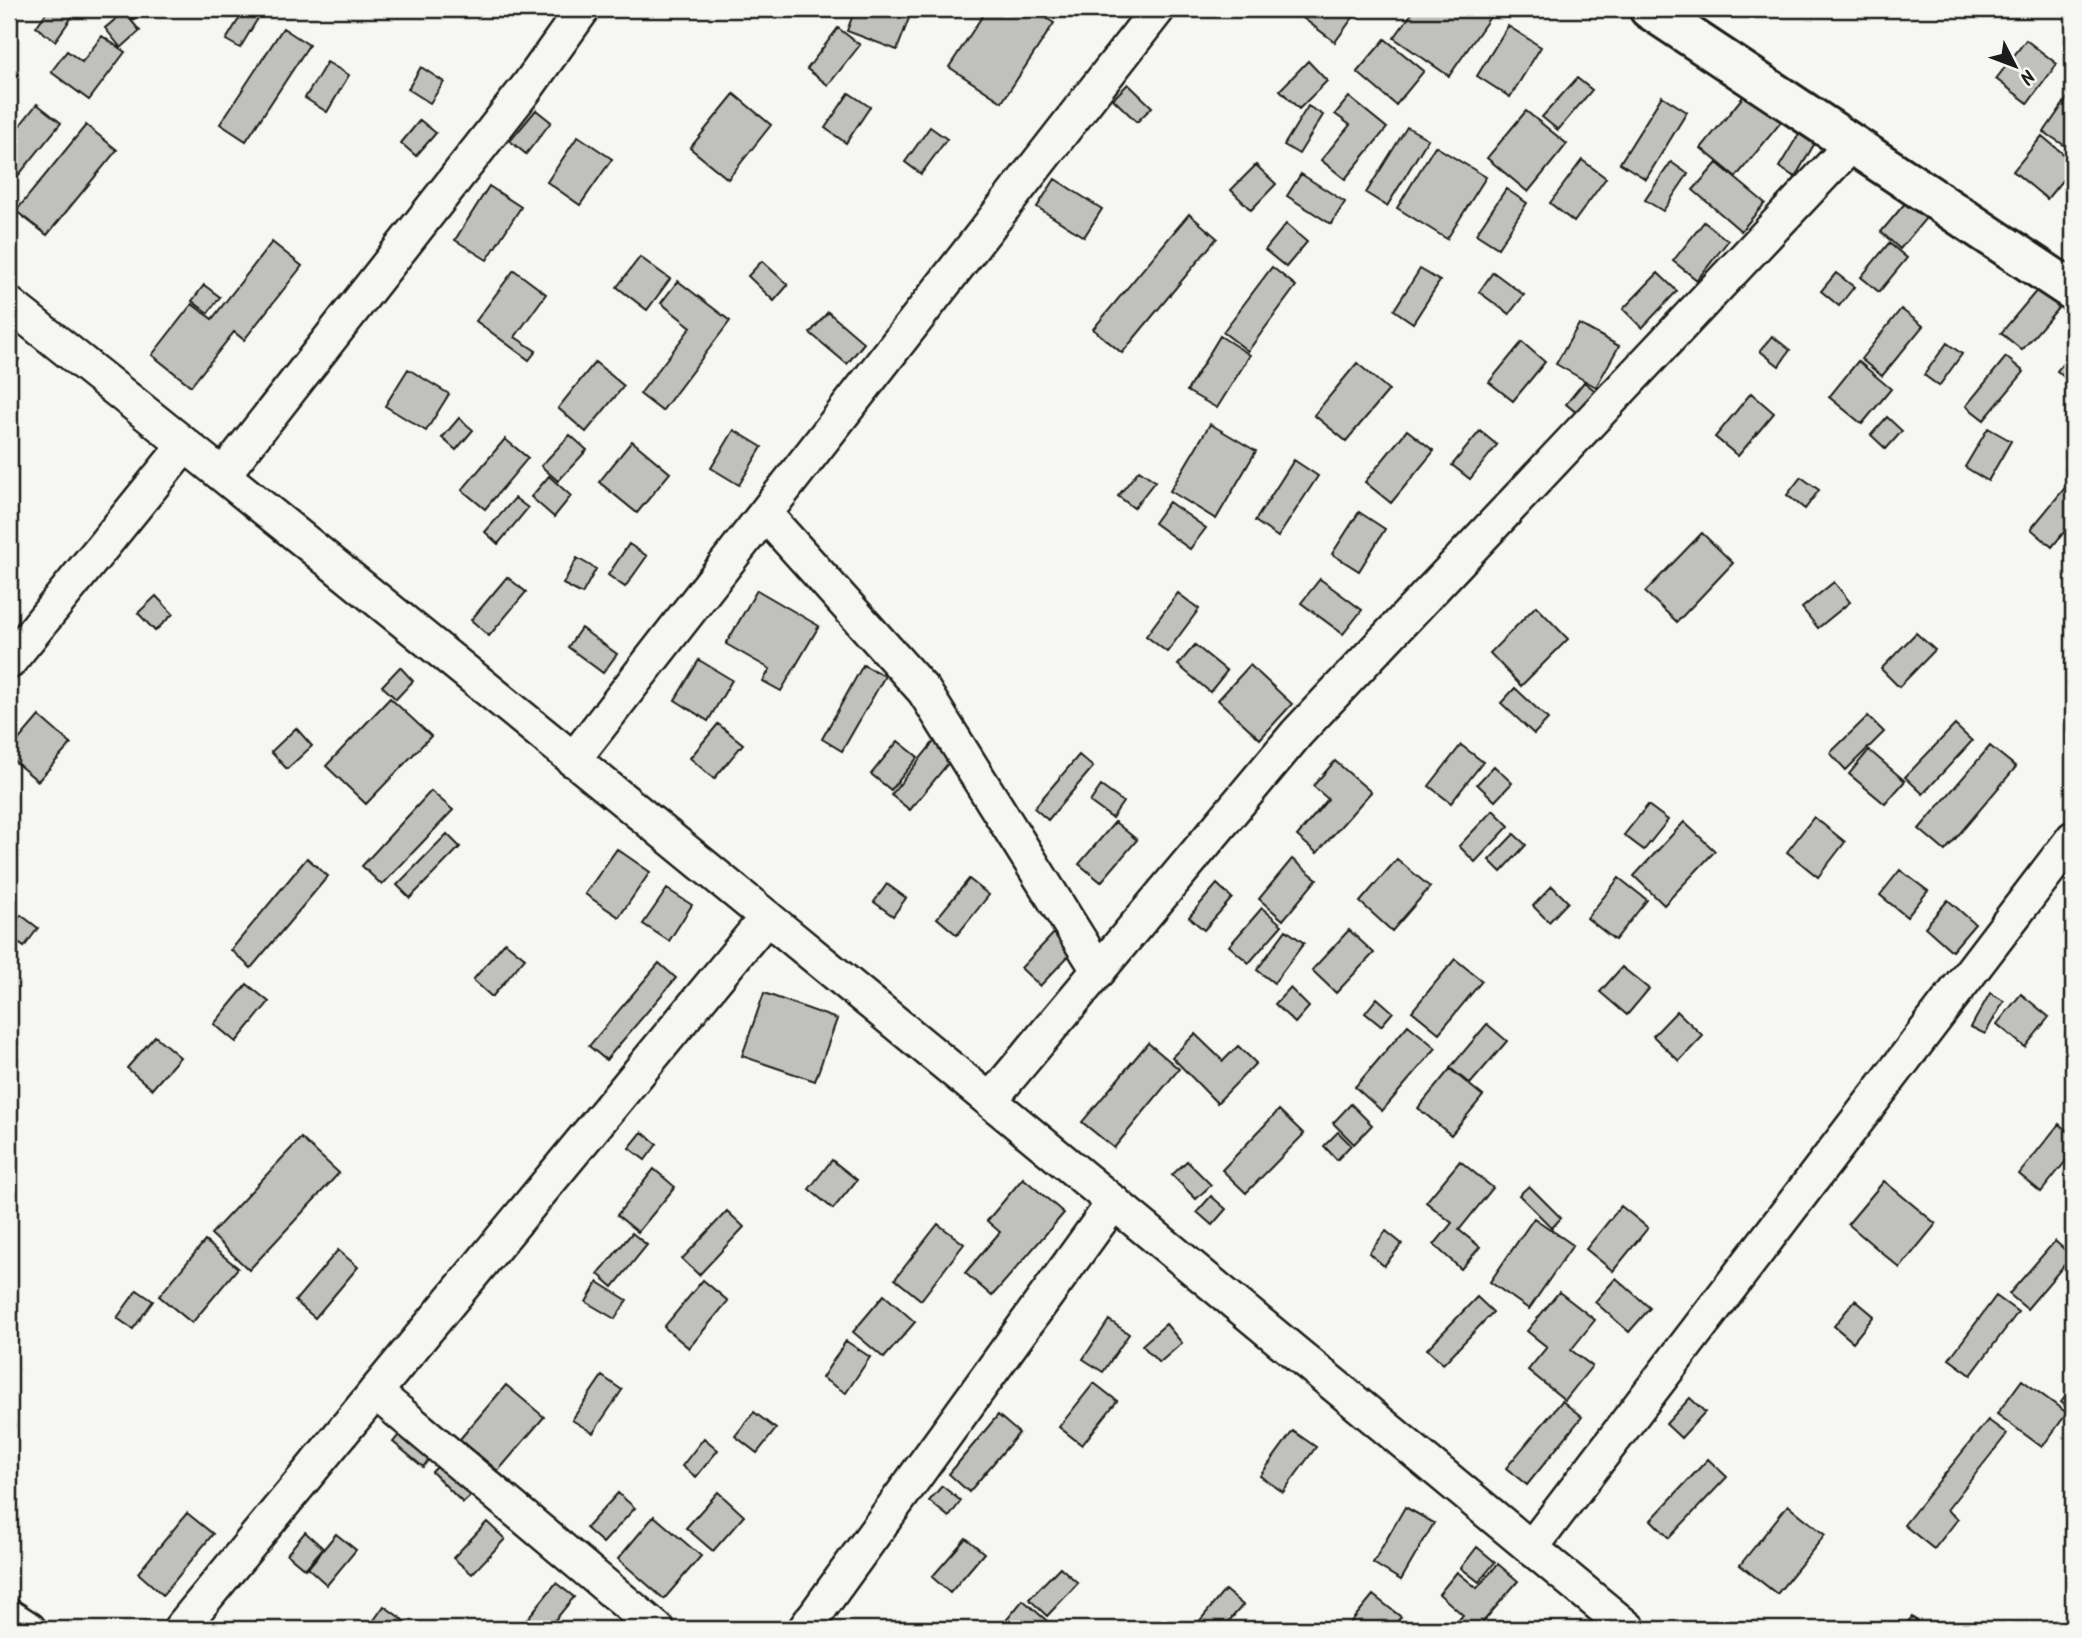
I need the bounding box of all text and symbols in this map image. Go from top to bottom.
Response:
north arrow [1980,32,2050,102]
text: N [2011,62,2041,91]

